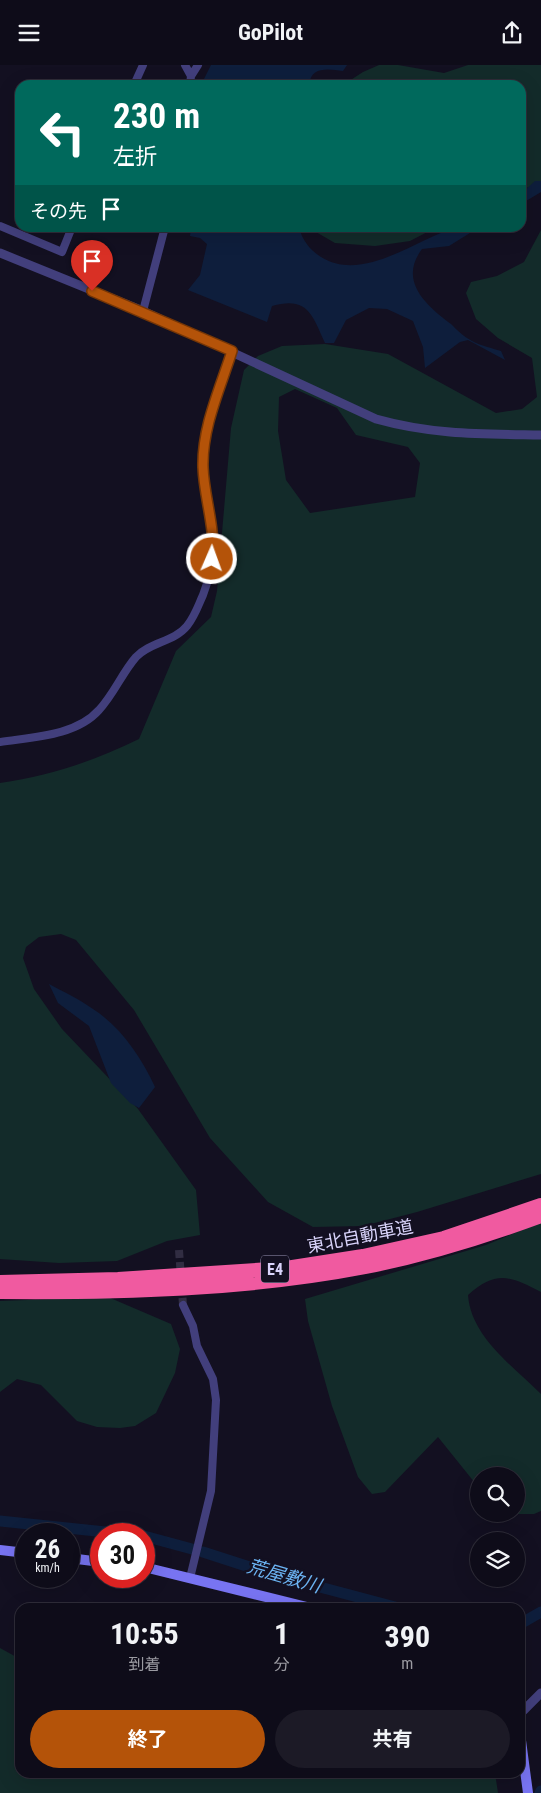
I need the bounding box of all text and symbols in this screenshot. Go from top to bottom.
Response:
icon: menu [15,19,43,47]
icon: share [498,19,526,47]
text: GoPilot [238,20,303,45]
text: 230 m [113,96,200,137]
icon: left [30,100,95,165]
text: 左折 [113,144,157,169]
icon: arrive [97,195,125,223]
text: その先 [30,200,87,223]
pin [71,240,113,291]
icon: arrive [78,247,106,275]
position arrow [185,532,237,584]
street label: 東北自動車道 [305,1215,415,1257]
road number: E4 [261,1255,289,1283]
map controls [470,1467,525,1587]
button: search [470,1467,525,1522]
speed limit sign: 30 [90,1523,155,1588]
button: layers [470,1532,525,1587]
text: 26 [35,1535,60,1564]
water label: 荒屋敷川 [244,1554,326,1598]
text: km/h [35,1561,60,1575]
text: 10:55 [110,1616,179,1651]
text: 1 [274,1616,289,1651]
text: 390 [385,1619,430,1654]
text: m [401,1654,413,1673]
text: 到着 [128,1655,160,1674]
text: 分 [274,1655,290,1674]
button: 終了 [30,1710,265,1768]
button: 共有 [275,1710,510,1768]

